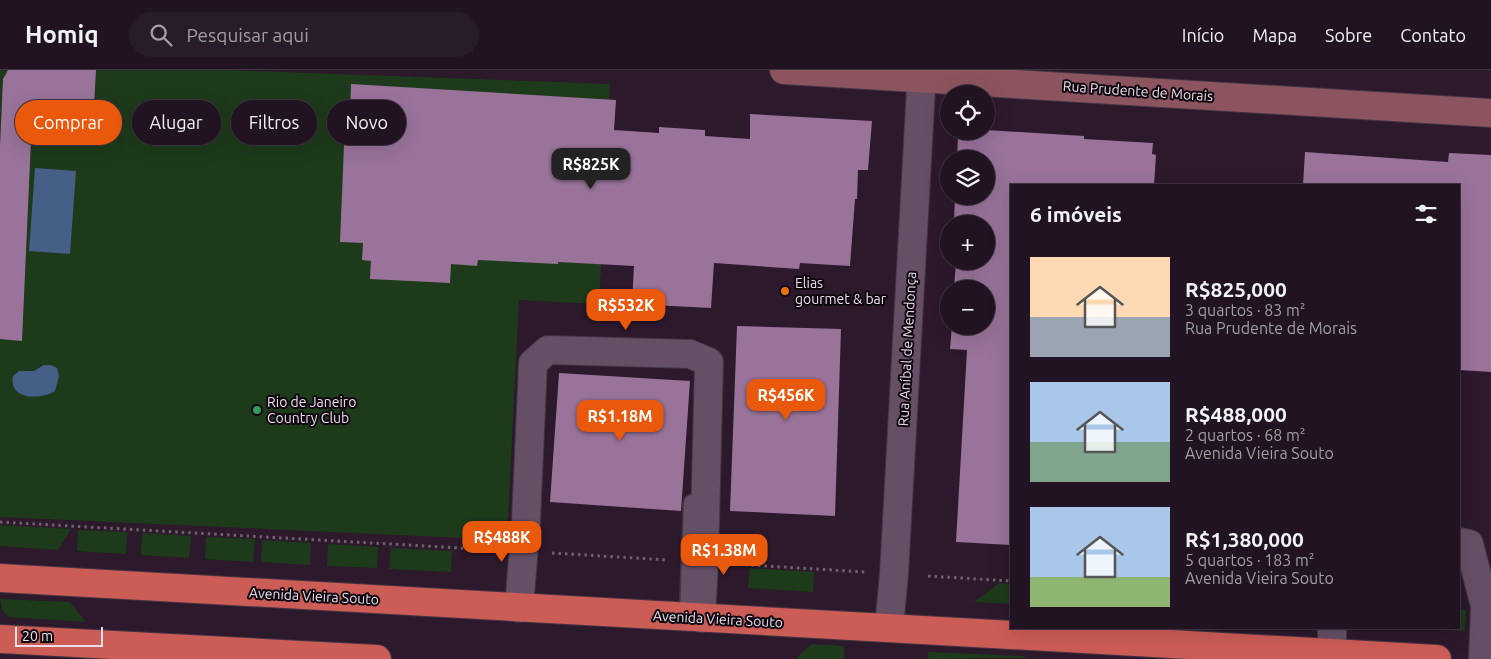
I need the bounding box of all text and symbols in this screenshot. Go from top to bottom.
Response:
search box [129,12,479,57]
text: Homiq [25,21,99,48]
icon: search [147,21,175,49]
text: Pesquisar aqui [187,24,309,46]
text: Início [1182,25,1224,45]
text: Mapa [1252,25,1297,45]
text: Sobre [1325,25,1372,45]
text: Contato [1400,25,1466,45]
street label: Rua Prudente de Morais [1062,78,1214,104]
map controls [940,85,995,335]
button: locate [940,85,995,140]
chip: Comprar [15,100,122,145]
chip: Alugar [132,100,221,145]
chip: Filtros [231,100,317,145]
chip: Novo [327,100,406,145]
pin: R$825K [550,148,632,190]
button: layers [940,150,995,205]
text: R$825K [562,155,620,173]
icon: filters [1412,200,1440,228]
text: 6 imóveis [1030,202,1122,226]
button: + [940,215,995,270]
street label: Rua Aníbal de Mendonça [895,271,919,427]
place label: Elias gourmet & bar [795,275,887,307]
icon: home [1070,277,1130,337]
text: R$825,000 [1185,277,1287,301]
button: − [940,280,995,335]
marker: Elias gourmet & bar [779,285,791,297]
pin: R$532K [585,288,667,331]
text: R$532K [597,296,655,314]
text: 3 quartos · 83 m² [1185,301,1306,319]
text: Rua Prudente de Morais [1185,319,1357,337]
pin: R$456K [745,378,827,421]
text: R$456K [757,386,815,404]
place label: Rio de Janeiro Country Club [267,394,356,426]
pin: R$1.18M [574,400,666,442]
icon: home [1070,402,1130,462]
text: R$488,000 [1185,402,1287,426]
marker: Rio de Janeiro Country Club [251,404,263,416]
text: R$1.18M [588,407,652,425]
text: 2 quartos · 68 m² [1185,426,1306,444]
text: Avenida Vieira Souto [1185,444,1334,462]
pin: R$488K [461,520,543,563]
icon: home [1070,527,1130,587]
text: R$1,380,000 [1185,527,1304,551]
text: R$488K [473,528,531,546]
pin: R$1.38M [678,534,770,576]
text: R$1.38M [692,541,756,559]
text: 5 quartos · 183 m² [1185,551,1315,569]
text: Avenida Vieira Souto [1185,569,1334,587]
street label: Avenida Vieira Souto [249,585,379,607]
street label: Avenida Vieira Souto [653,608,783,630]
scale bar [15,624,102,647]
text: 20 m [22,628,53,644]

